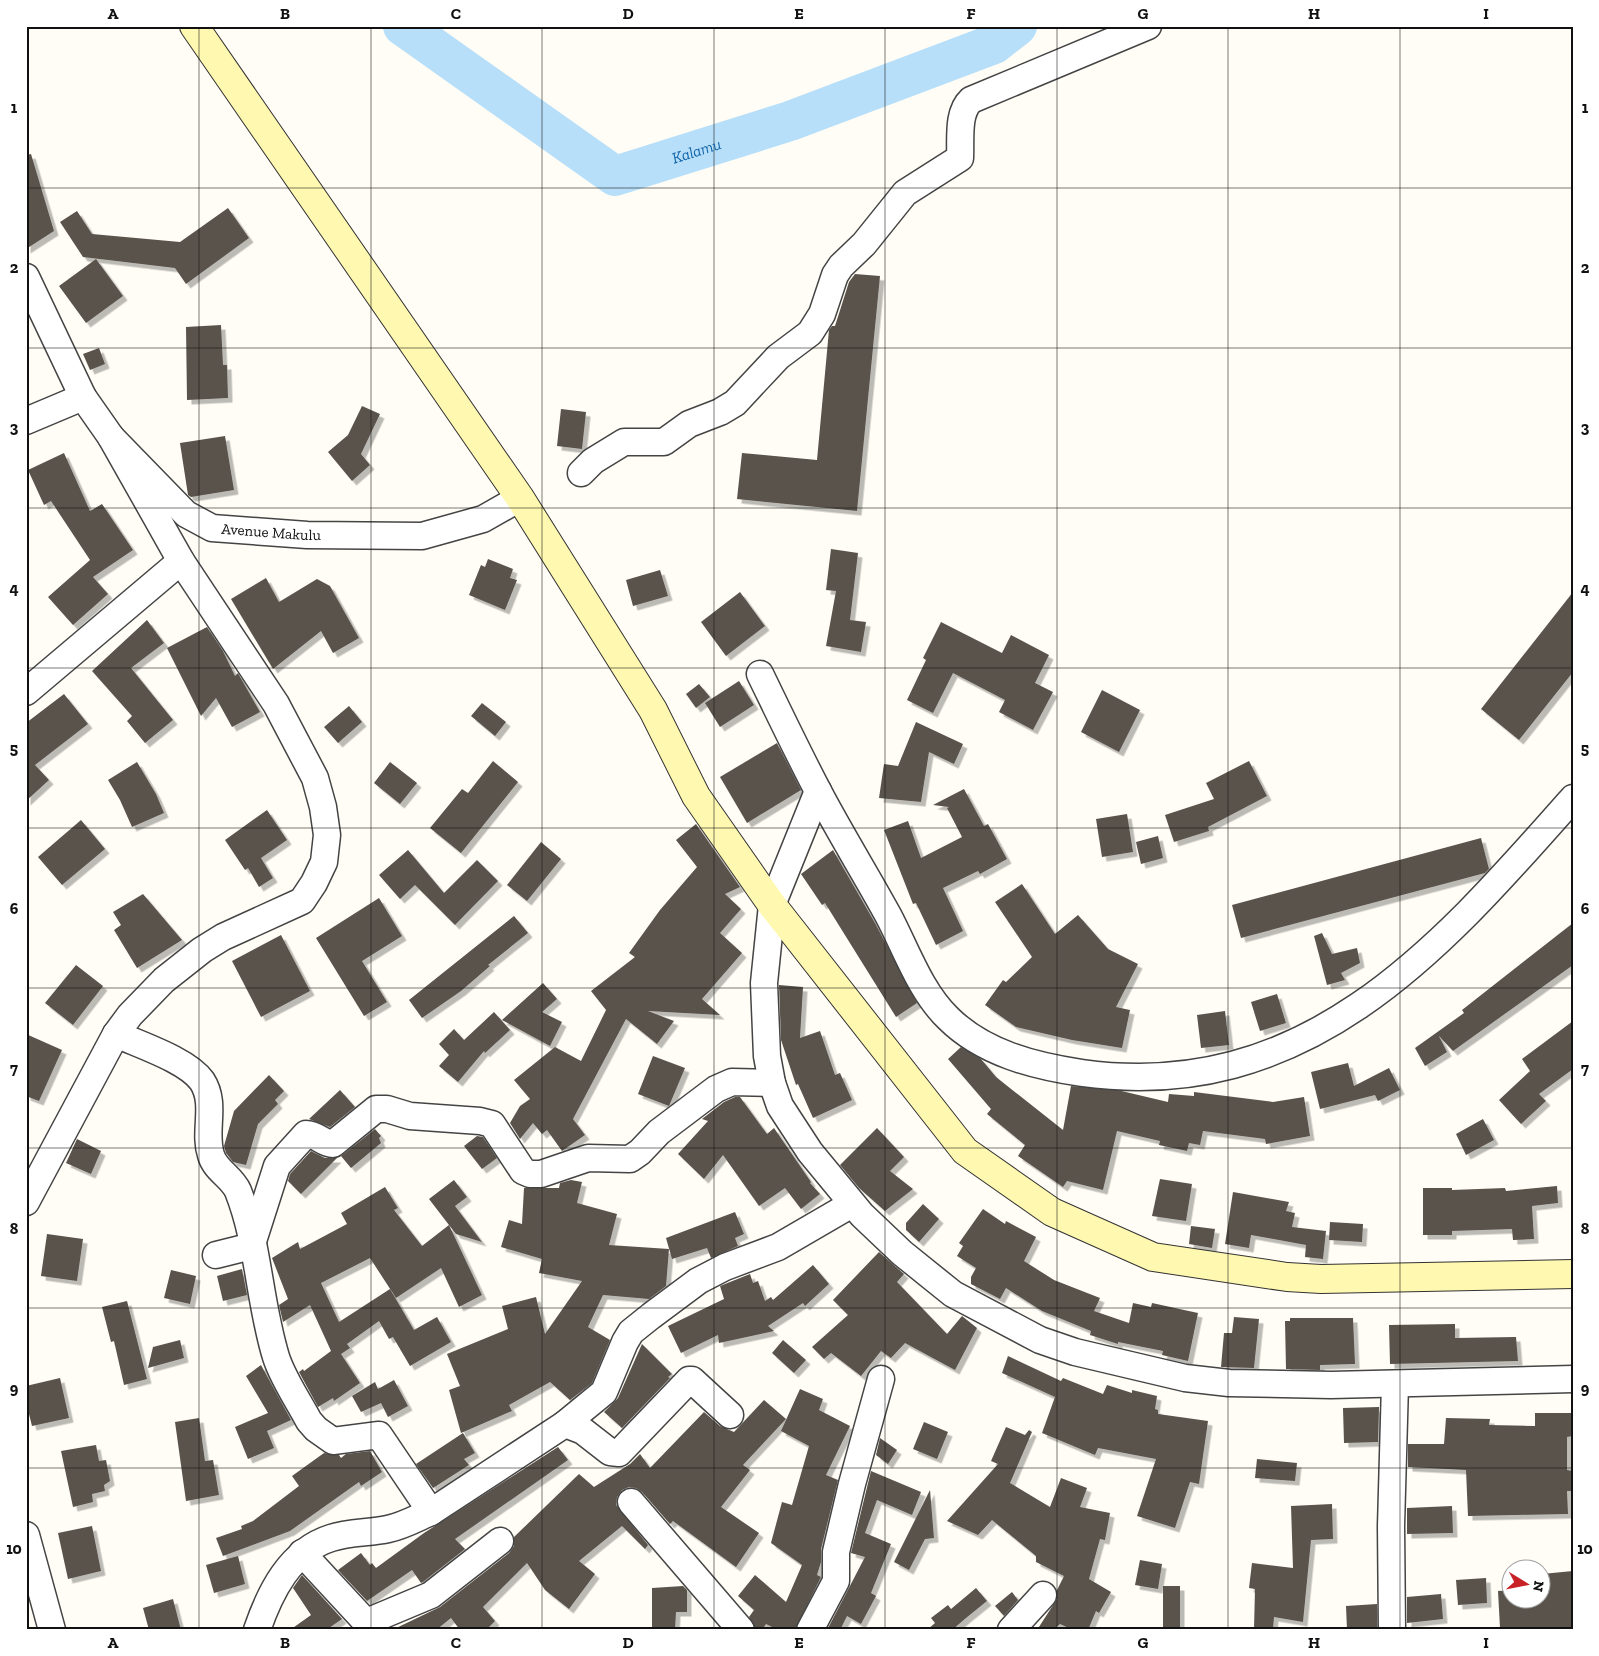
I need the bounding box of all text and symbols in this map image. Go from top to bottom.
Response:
text: A [108,4,119,23]
text: B [280,4,290,23]
text: C [451,4,461,23]
text: D [622,4,634,23]
text: E [794,4,804,23]
text: F [966,4,976,23]
text: G [1138,4,1149,23]
text: H [1308,4,1320,23]
text: I [1483,4,1489,23]
text: 1 [11,98,18,117]
text: 1 [1582,98,1589,117]
water label: Kalamu [669,134,723,167]
text: 2 [10,258,19,277]
text: 2 [1581,258,1590,277]
text: 3 [10,418,19,437]
text: 3 [1581,418,1590,437]
street label: Avenue Makulu [221,520,322,544]
text: 4 [9,579,19,598]
text: 4 [1580,579,1590,598]
text: 5 [10,739,18,758]
text: 5 [1581,739,1589,758]
text: 6 [10,899,19,918]
text: 6 [1581,899,1590,918]
text: 7 [10,1059,18,1078]
text: 7 [1581,1059,1589,1078]
text: 8 [10,1219,19,1238]
text: 8 [1581,1219,1590,1238]
text: 9 [10,1379,19,1398]
text: 9 [1581,1379,1590,1398]
text: 10 [6,1539,22,1558]
text: 10 [1577,1539,1593,1558]
north arrow [1502,1558,1552,1608]
text: N [1529,1579,1548,1593]
text: A [108,1633,119,1652]
text: B [280,1633,290,1652]
text: C [451,1633,461,1652]
text: D [622,1633,634,1652]
text: E [794,1633,804,1652]
text: F [966,1633,976,1652]
text: G [1138,1633,1149,1652]
text: H [1308,1633,1320,1652]
text: I [1483,1633,1489,1652]

